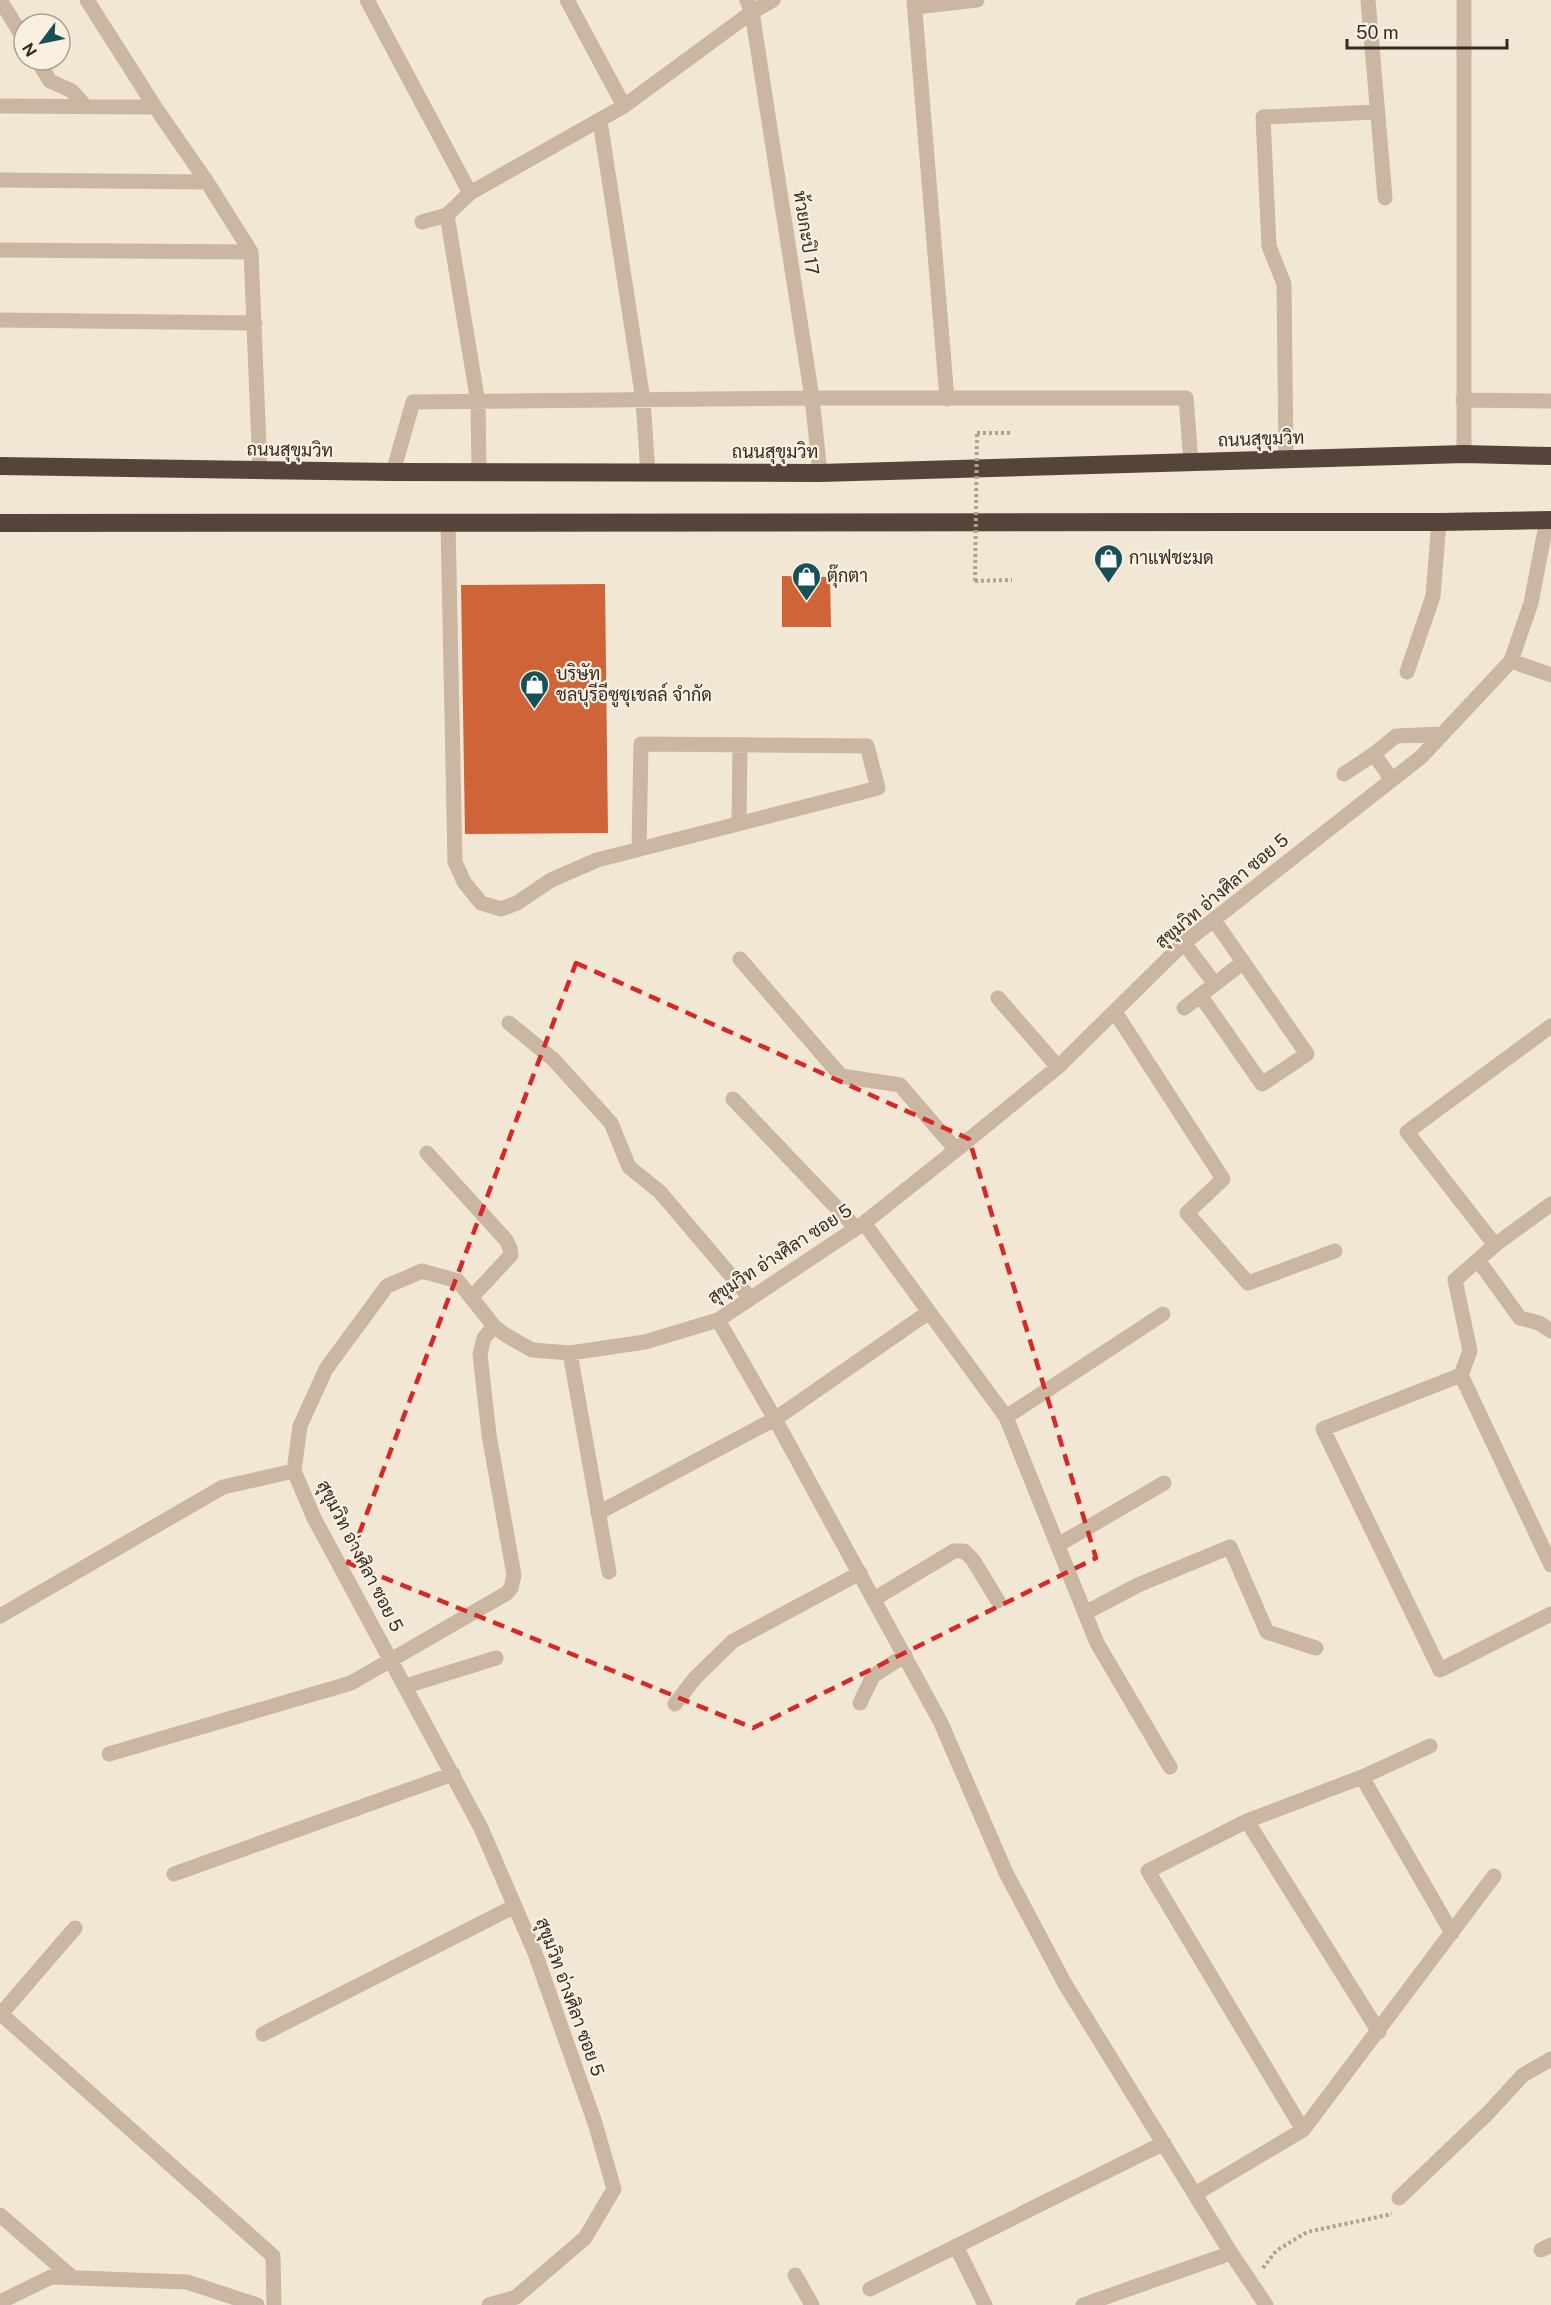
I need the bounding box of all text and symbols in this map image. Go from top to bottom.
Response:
north arrow [12,12,72,72]
scale bar [1347,12,1508,50]
text: 50 m [1356,22,1399,43]
text: N [18,39,41,60]
street label: ห้วยกะปิ 17 [789,189,825,277]
street label: ถนนสุขุมวิท [1217,426,1305,453]
street label: ถนนสุขุมวิท [246,438,333,463]
street label: ถนนสุขุมวิท [732,441,818,464]
shop icon: กาแฟชะมด [1092,542,1124,584]
place label: กาแฟชะมด [1129,547,1214,568]
shop icon: ตุ๊กตา [790,560,822,602]
place label: ตุ๊กตา [827,564,868,588]
place label: บริษัท ชลบุรีอีซูซุเชลล์ จำกัด [556,663,712,708]
shop icon: บริษัท ชลบุรีอีซูซุเชลล์ จำกัด [519,668,551,710]
street label: สุขุมวิท อ่างศิลา ซอย 5 [1150,828,1294,954]
street label: สุขุมวิท อ่างศิลา ซอย 5 [703,1198,857,1310]
street label: สุขุมวิท อ่างศิลา ซอย 5 [311,1476,409,1636]
street label: สุขุมวิท อ่างศิลา ซอย 5 [530,1914,610,2080]

